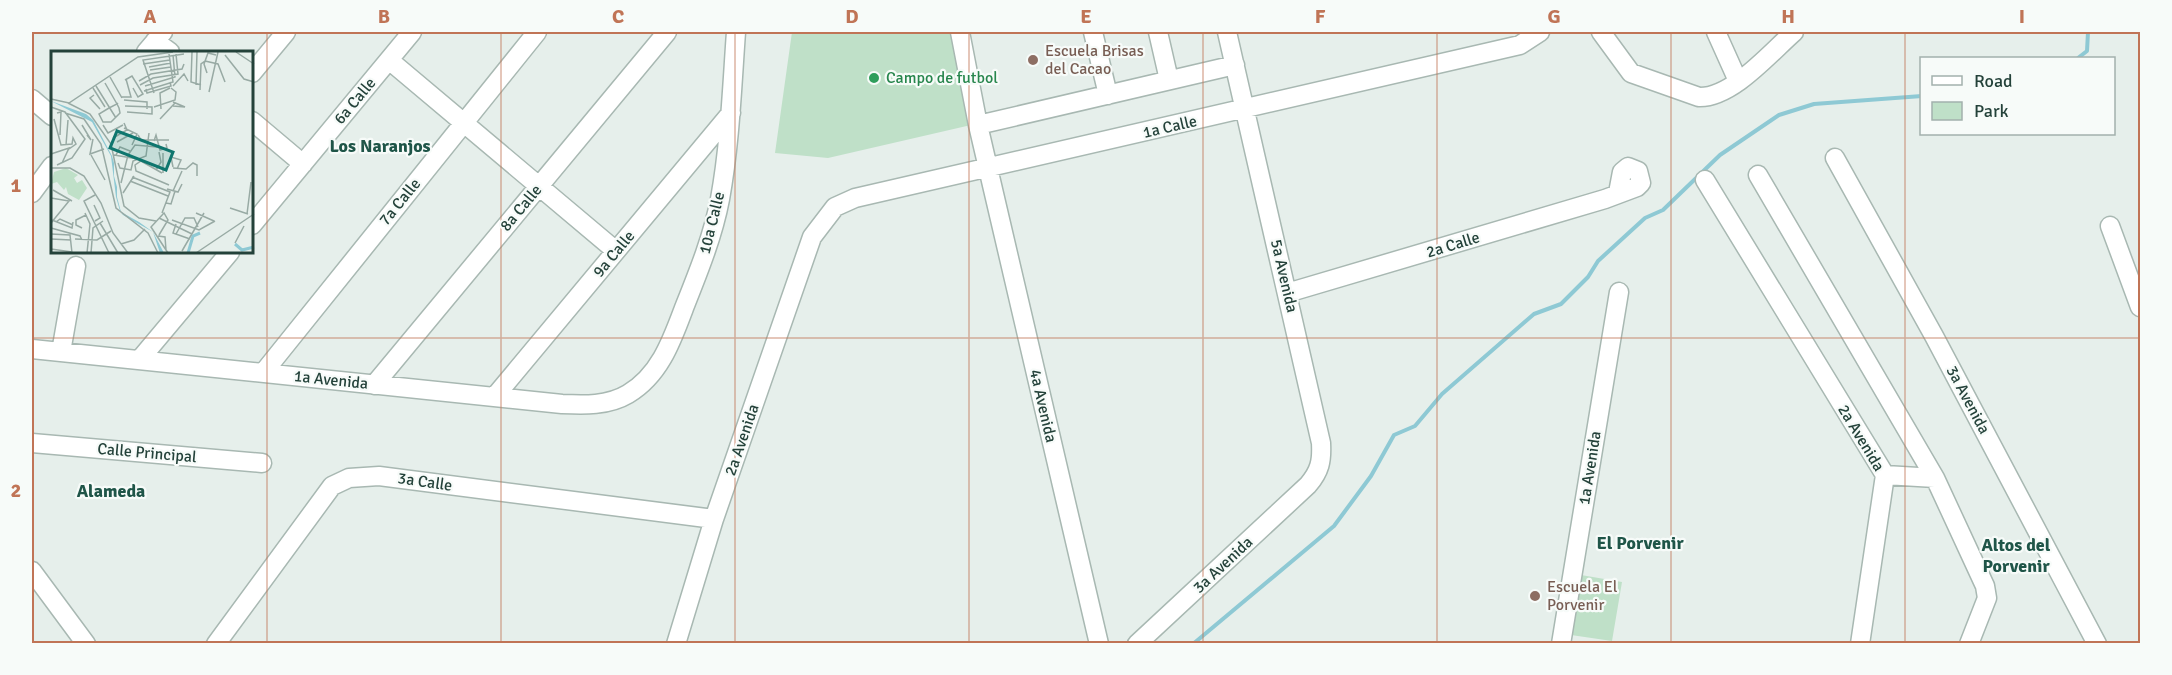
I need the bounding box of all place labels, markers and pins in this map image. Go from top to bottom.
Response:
place label: Escuela Brisas del Cacao [1045,41,1144,79]
marker: Escuela Brisas del Cacao [1026,53,1040,67]
place label: Campo de futbol [886,68,998,88]
marker: Campo de futbol [867,71,881,85]
place label: Escuela El Porvenir [1547,577,1618,615]
marker: Escuela El Porvenir [1528,589,1542,603]

